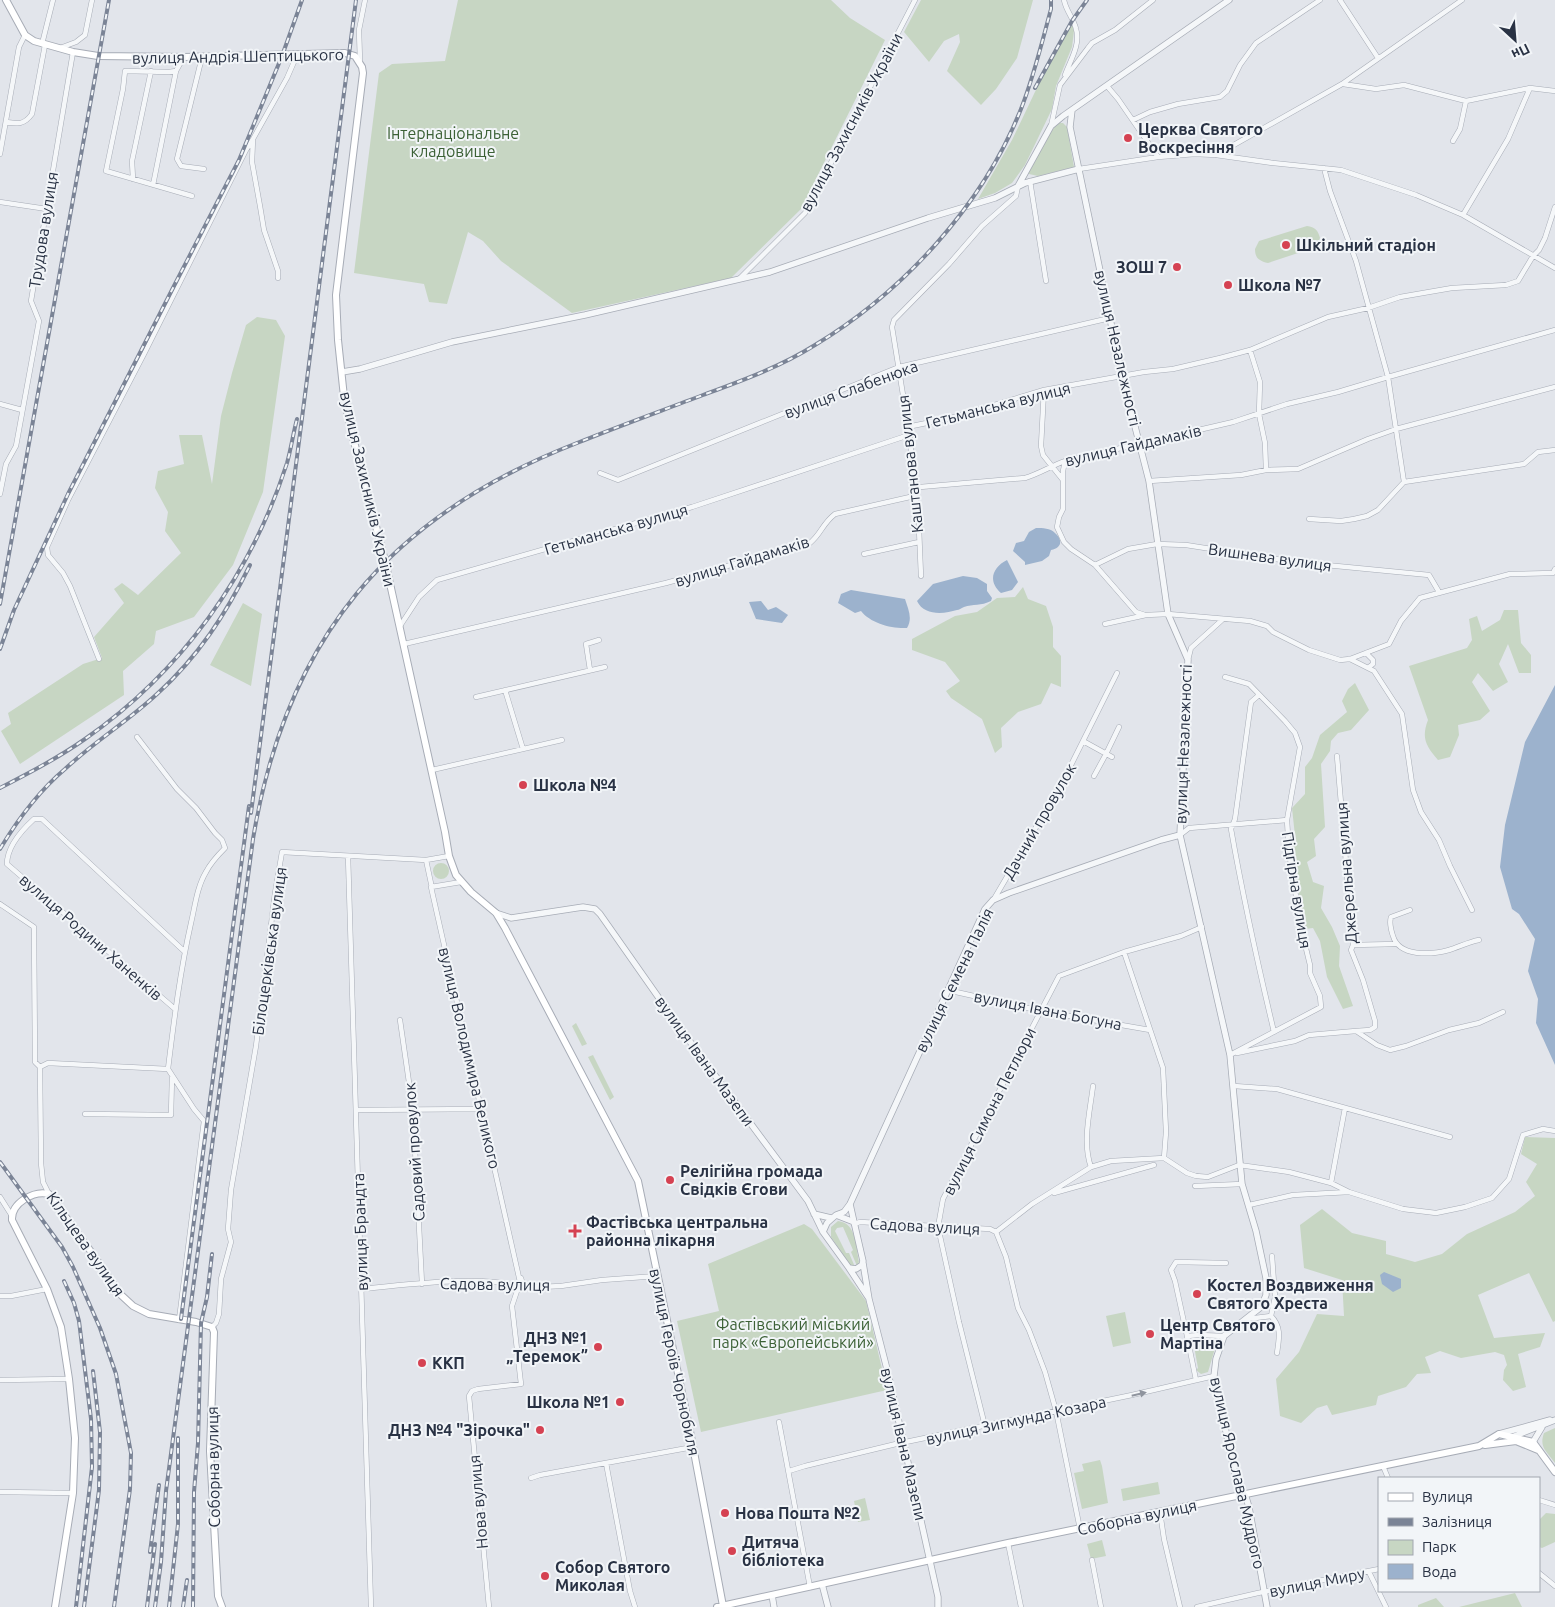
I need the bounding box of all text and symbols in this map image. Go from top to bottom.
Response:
north arrow [1490,15,1540,65]
street label: вулиця Захисників України [796,30,906,214]
text: Пн [1509,40,1532,63]
street label: вулиця Андрія Шептицького [132,45,344,67]
place label: Церква Святого Воскресіння [1138,120,1263,156]
park label: Інтернаціональне кладовище [387,124,519,160]
marker: Церква Святого Воскресіння [1122,132,1134,144]
street label: Трудова вулиця [25,170,61,290]
place label: Шкільний стадіон [1296,236,1436,254]
marker: Шкільний стадіон [1280,239,1292,251]
place label: ЗОШ 7 [1116,258,1167,276]
marker: ЗОШ 7 [1171,261,1183,273]
street label: вулиця Незалежності [1091,268,1145,428]
place label: Школа №7 [1238,276,1322,294]
marker: Школа №7 [1222,279,1234,291]
street label: вулиця Слабенюка [782,356,920,422]
street label: Гетьманська вулиця [924,378,1072,432]
street label: вулиця Захисників України [337,390,399,588]
street label: Каштанова вулиця [894,394,926,534]
street label: вулиця Гайдамаків [1063,421,1203,469]
street label: Гетьманська вулиця [542,500,690,558]
street label: вулиця Гайдамаків [673,532,811,590]
street label: Вишнева вулиця [1207,539,1333,575]
street label: вулиця Незалежності [1171,664,1195,824]
street label: Дачний провулок [998,760,1080,882]
place label: Школа №4 [533,776,617,794]
marker: Школа №4 [517,779,529,791]
street label: Джерельна вулиця [1332,802,1360,944]
street label: Підгірна вулиця [1279,830,1315,950]
street label: Білоцерківська вулиця [248,866,290,1036]
street label: вулиця Родини Ханенків [16,870,166,1004]
street label: вулиця Семена Палія [911,905,997,1055]
street label: вулиця Володимира Великого [436,945,504,1171]
street label: вулиця Івана Богуна [972,987,1124,1033]
street label: вулиця Івана Мазепи [652,992,758,1130]
street label: вулиця Симона Петлюри [939,1024,1039,1198]
street label: Садовий провулок [400,1082,428,1222]
place label: Релігійна громада Свідків Єгови [680,1162,823,1198]
street label: вулиця Брандта [349,1173,371,1291]
marker: Релігійна громада Свідків Єгови [664,1174,676,1186]
street label: Кільцева вулиця [43,1188,129,1300]
place label: Фастівська центральна районна лікарня [586,1213,768,1249]
street label: Садова вулиця [869,1214,981,1238]
marker: Фастівська центральна районна лікарня [568,1224,582,1238]
street label: вулиця Героїв Чорнобиля [646,1267,704,1457]
street label: Садова вулиця [440,1274,550,1294]
place label: Костел Воздвиження Святого Хреста [1207,1276,1374,1312]
marker: Костел Воздвиження Святого Хреста [1191,1288,1203,1300]
park label: Фастівський міський парк «Європейський» [712,1315,874,1351]
place label: Центр Святого Мартіна [1160,1316,1276,1352]
marker: Центр Святого Мартіна [1144,1328,1156,1340]
place label: ДНЗ №1 „Теремок” [506,1329,588,1365]
marker: ДНЗ №1 „Теремок” [592,1341,604,1353]
place label: ККП [432,1354,465,1372]
marker: ККП [416,1357,428,1369]
street label: вулиця Івана Мазепи [878,1366,930,1522]
street label: вулиця Ярослава Мудрого [1207,1375,1269,1571]
one-way arrow [1132,1390,1147,1398]
street label: вулиця Зигмунда Козара [924,1392,1108,1448]
place label: Школа №1 [526,1393,610,1411]
marker: Школа №1 [614,1396,626,1408]
street label: Соборна вулиця [203,1406,223,1528]
place label: ДНЗ №4 "Зірочка" [388,1421,530,1439]
marker: ДНЗ №4 "Зірочка" [534,1424,546,1436]
street label: Нова вулиця [465,1454,491,1550]
legend [1378,1477,1540,1592]
text: Вулиця [1422,1488,1473,1505]
street label: Соборна вулиця [1076,1496,1198,1538]
place label: Нова Пошта №2 [735,1504,860,1522]
marker: Нова Пошта №2 [719,1507,731,1519]
text: Залізниця [1422,1513,1492,1530]
place label: Дитяча бібліотека [742,1533,824,1569]
text: Парк [1422,1538,1457,1555]
marker: Дитяча бібліотека [726,1545,738,1557]
place label: Собор Святого Миколая [555,1558,670,1594]
text: Вода [1422,1563,1457,1580]
street label: вулиця Миру [1268,1564,1367,1600]
marker: Собор Святого Миколая [539,1570,551,1582]

